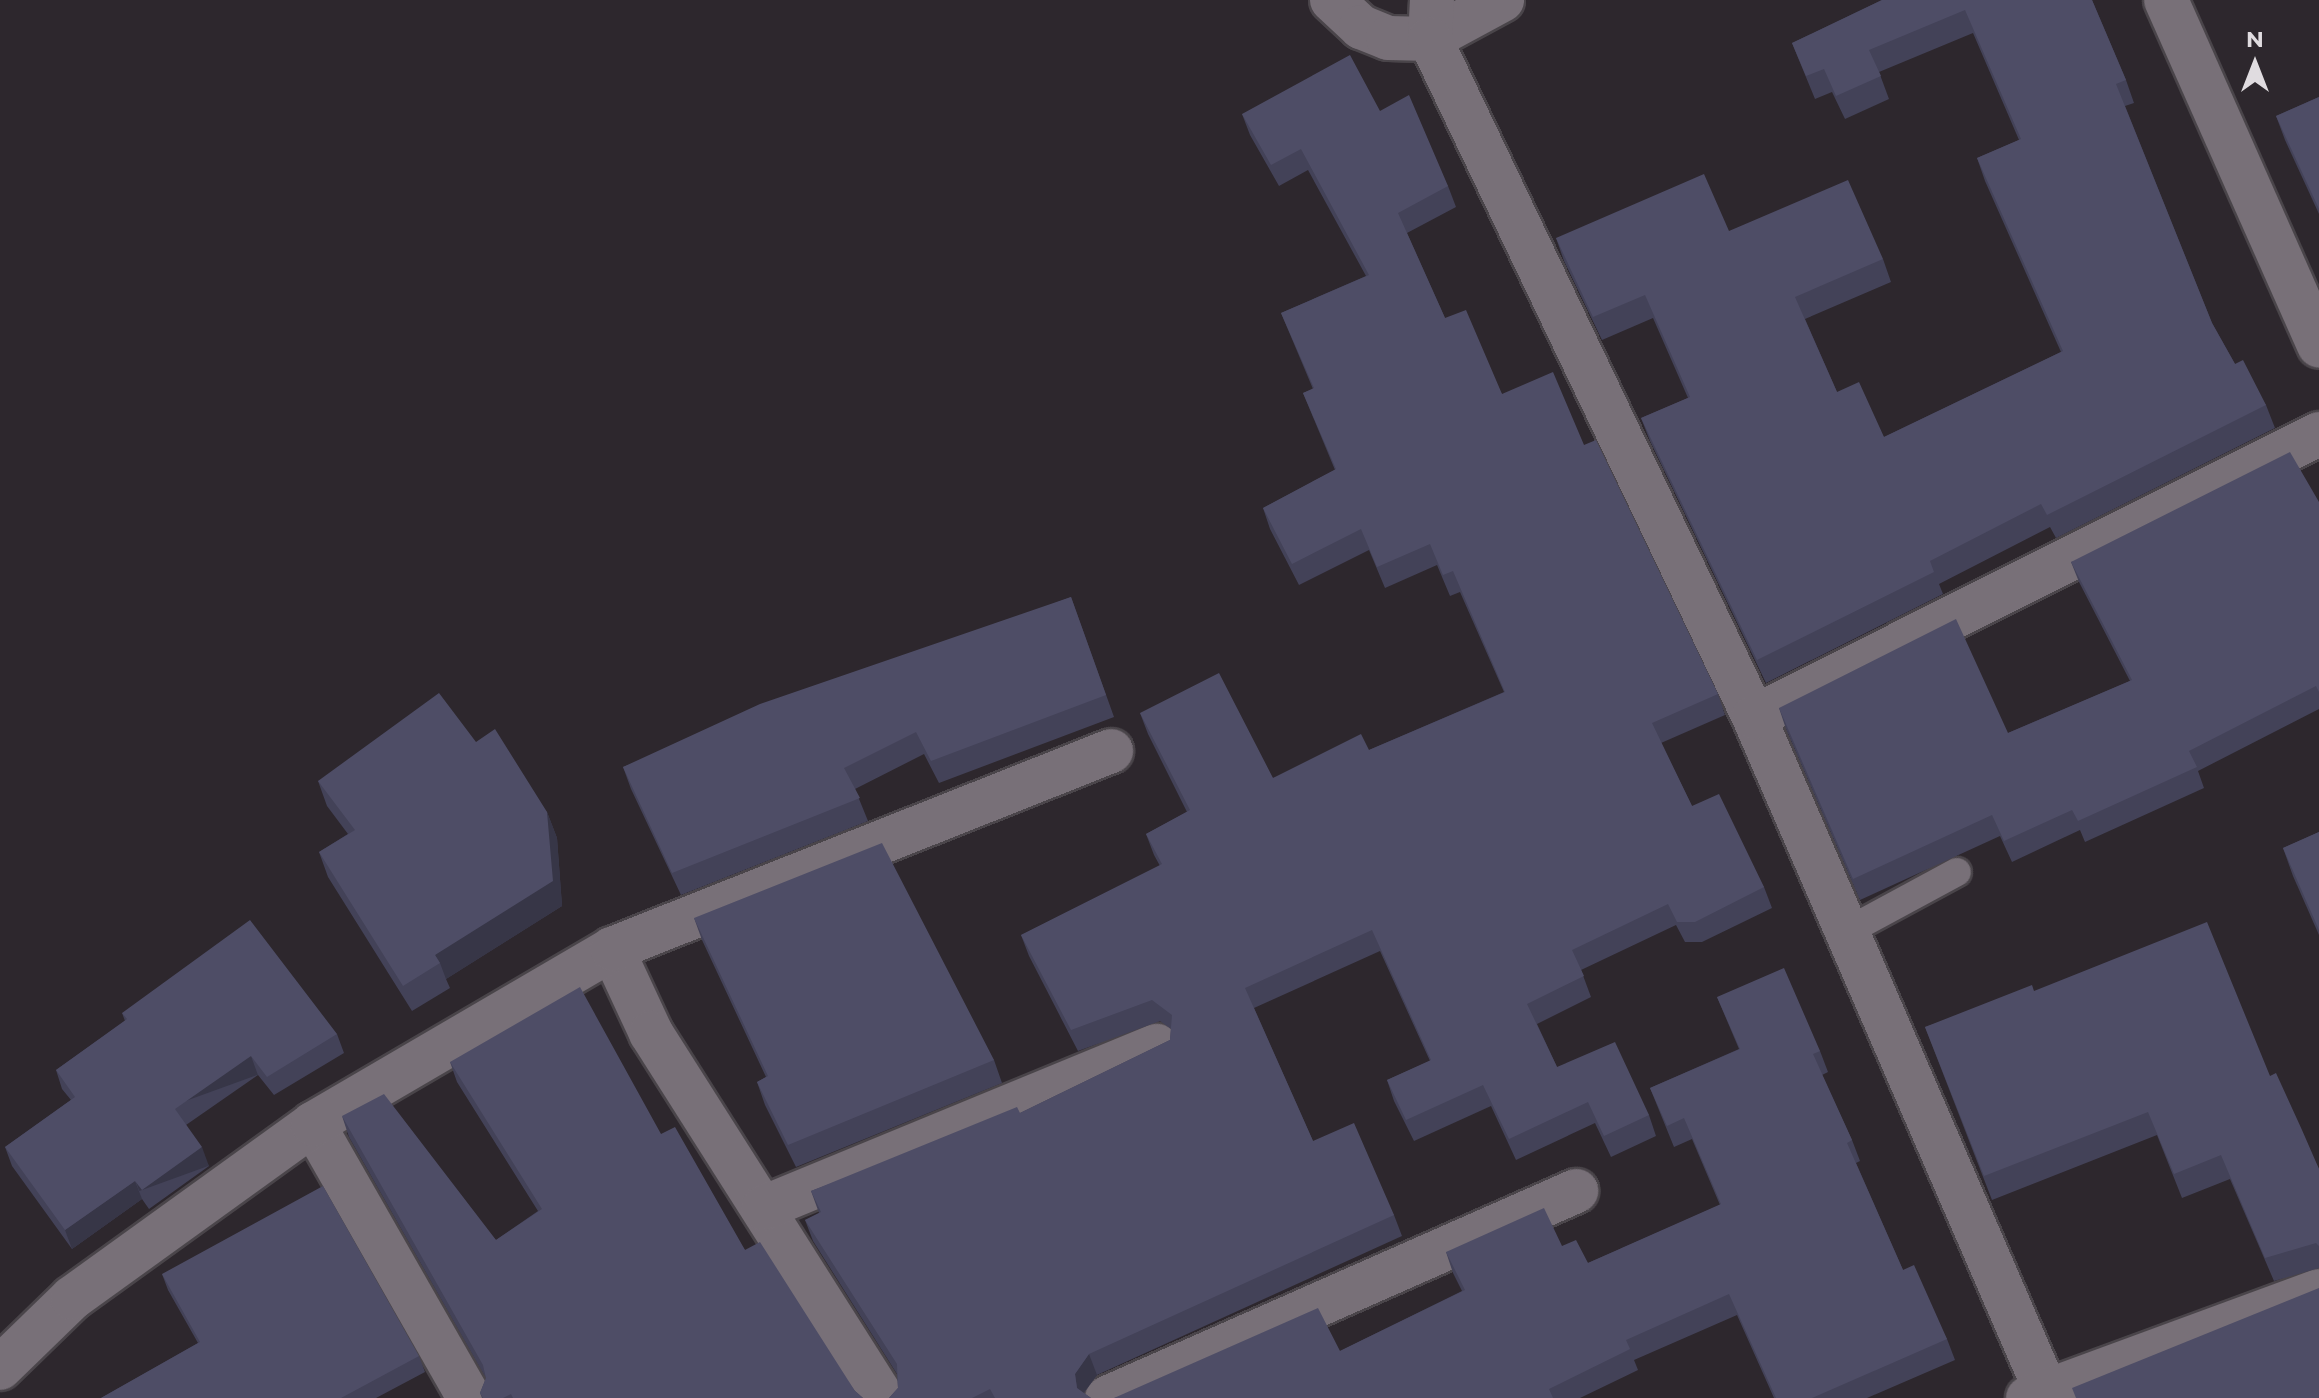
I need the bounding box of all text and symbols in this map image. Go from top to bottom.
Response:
north arrow [2215,24,2295,104]
text: N [2246,26,2264,53]

